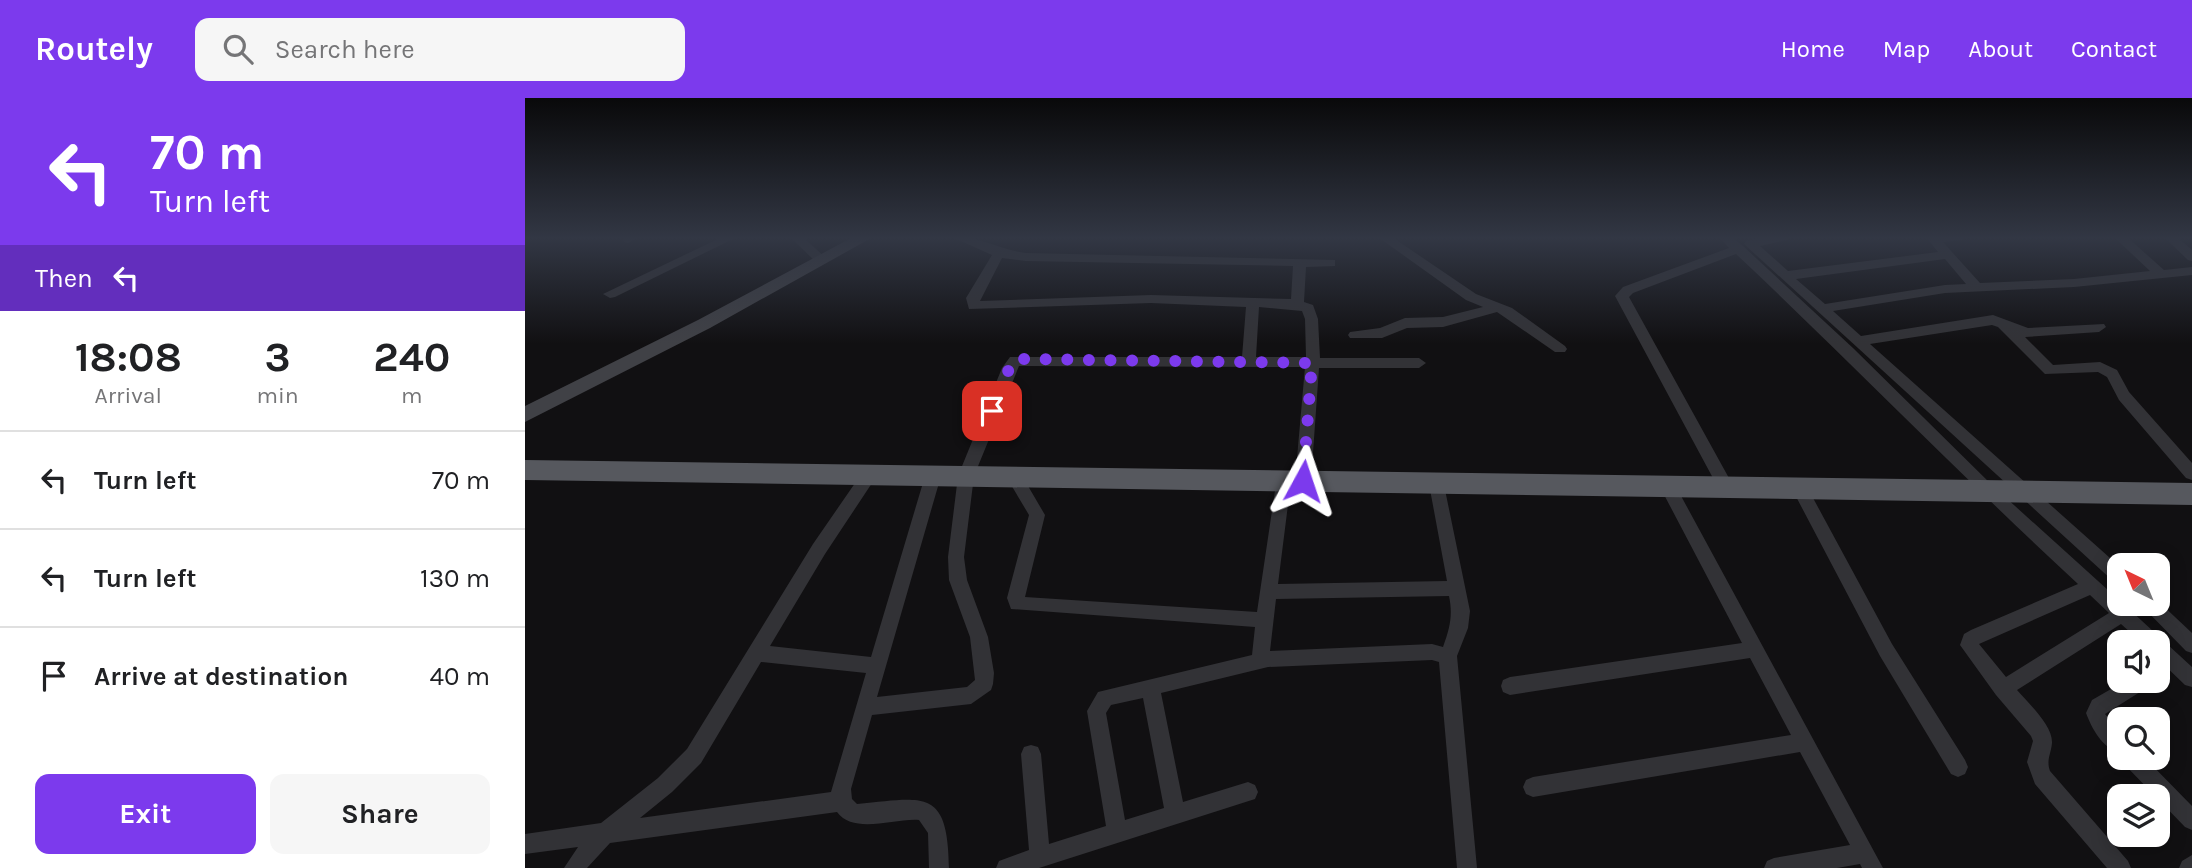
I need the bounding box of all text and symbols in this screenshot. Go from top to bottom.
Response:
search box [195,18,685,81]
text: Routely [35,30,153,68]
icon: search [219,30,257,68]
text: Search here [275,34,415,65]
text: Home [1781,35,1845,63]
text: Map [1883,35,1930,63]
text: About [1968,35,2033,63]
text: Contact [2071,35,2157,63]
text: 70 m [150,124,264,181]
icon: left [35,126,126,217]
text: Turn left [150,183,270,220]
icon: left [107,259,145,297]
text: Then [35,263,93,294]
text: 18:08 [75,332,182,382]
text: 3 [265,332,291,382]
text: 240 [373,332,450,382]
pin [962,381,1022,441]
text: Arrival [95,382,162,409]
text: min [256,382,299,409]
text: m [401,382,423,409]
icon: arrive [973,392,1011,430]
position arrow [1266,444,1340,518]
icon: left [35,461,73,499]
text: Turn left [94,465,196,496]
text: 70 m [432,465,490,496]
north arrow [2107,553,2170,616]
map controls [2107,553,2170,847]
icon: left [35,559,73,597]
text: Turn left [94,563,196,594]
text: 130 m [420,563,490,594]
button: sound [2107,630,2170,693]
icon: arrive [35,657,73,695]
text: Arrive at destination [94,661,348,692]
text: 40 m [430,661,490,692]
button: search [2107,707,2170,770]
button: Exit [35,774,256,854]
button: Share [270,774,490,854]
button: layers [2107,784,2170,847]

